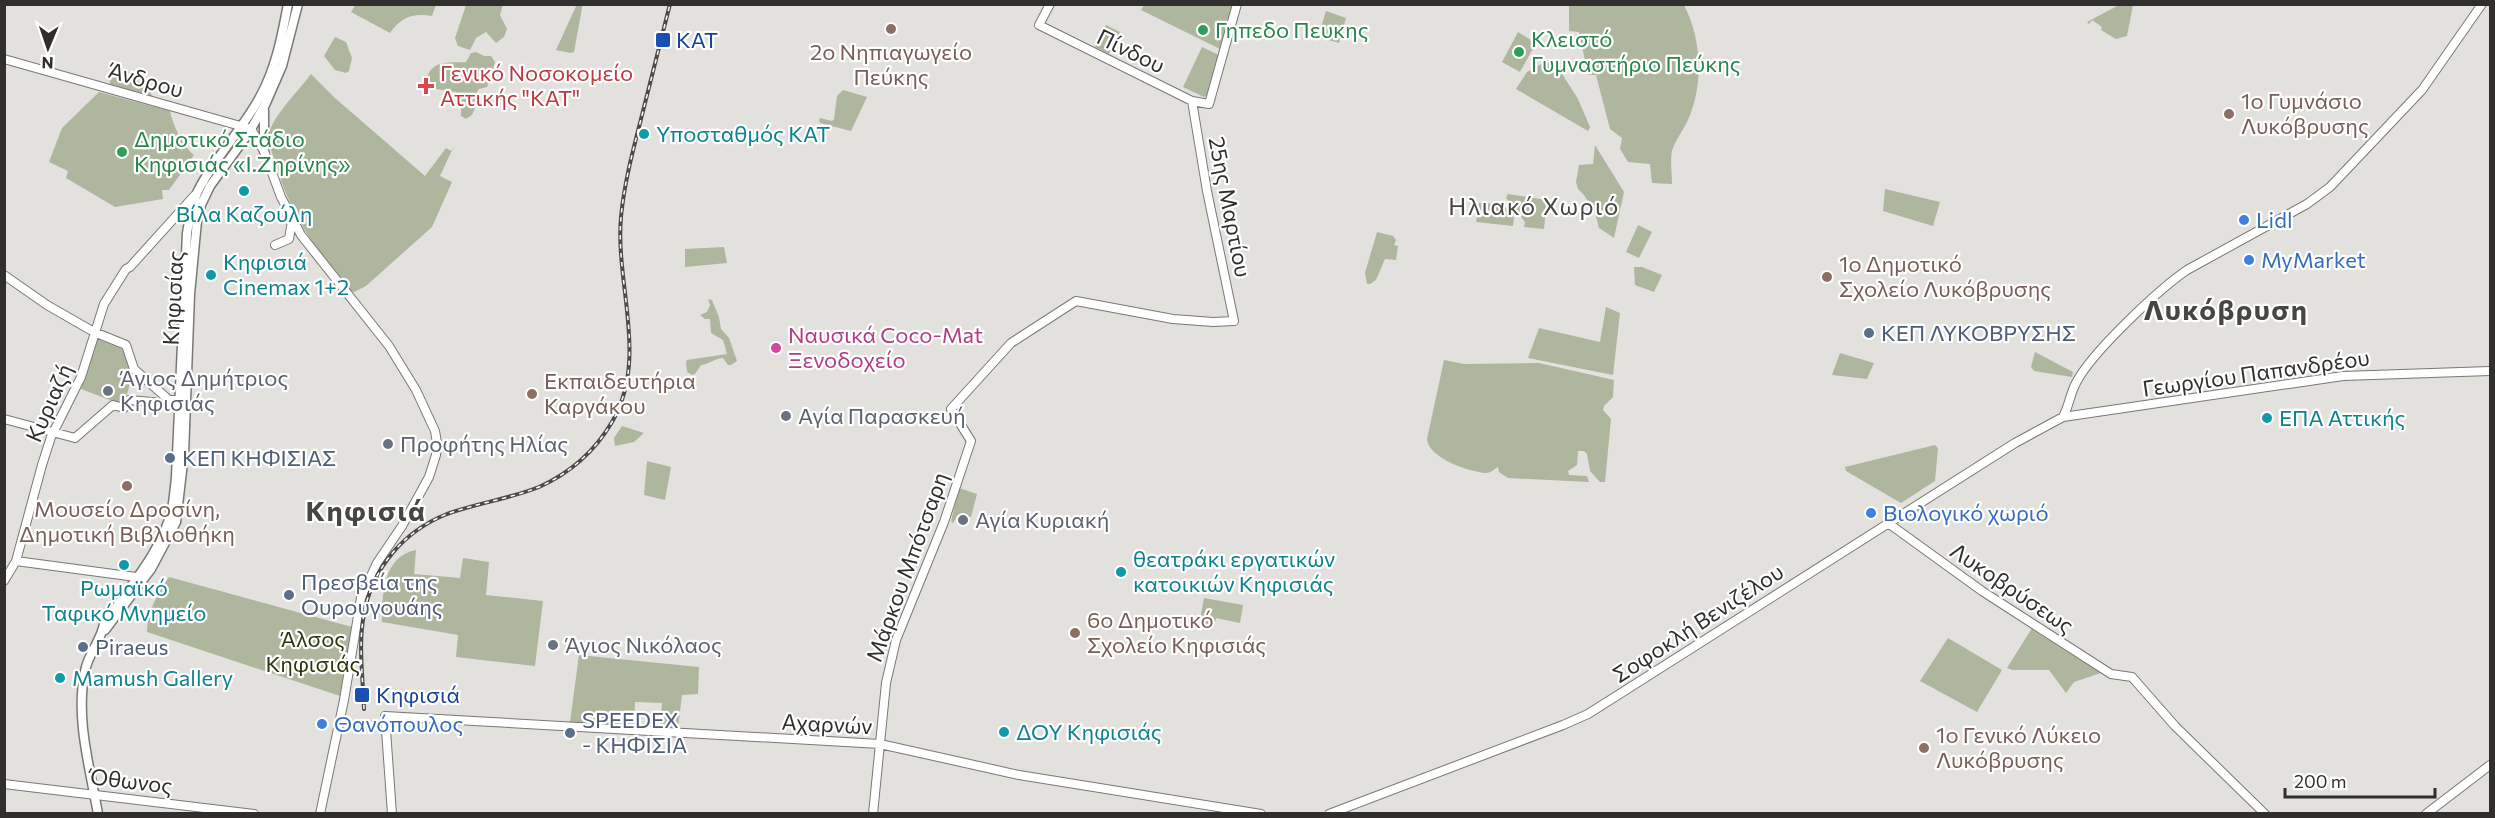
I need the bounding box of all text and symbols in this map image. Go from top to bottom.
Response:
place label: Γηπεδο Πευκης [1215,16,1369,43]
north arrow [18,18,78,78]
marker: 2ο Νηπιαγωγείο Πεύκης [884,22,898,36]
street label: Πίνδου [1093,23,1170,79]
marker: Γηπεδο Πευκης [1196,23,1210,37]
place label: Κλειστό Γυμναστήριο Πεύκης [1531,25,1741,77]
place label: ΚΑΤ [676,26,718,53]
marker: ΚΑΤ [654,31,672,49]
place label: 2ο Νηπιαγωγείο Πεύκης [810,38,972,90]
marker: Κλειστό Γυμναστήριο Πεύκης [1512,45,1526,59]
text: N [41,54,54,73]
street label: Άνδρου [105,56,187,103]
place label: Γενικό Νοσοκομείο Αττικής "ΚΑΤ" [440,59,633,111]
marker: Γενικό Νοσοκομείο Αττικής "ΚΑΤ" [417,77,435,95]
place label: 1ο Γυμνάσιο Λυκόβρυσης [2241,87,2369,139]
marker: 1ο Γυμνάσιο Λυκόβρυσης [2222,107,2236,121]
place label: Υποσταθμός ΚΑΤ [656,120,830,147]
place label: Δημοτικό Στάδιο Κηφισιάς «Ι.Ζηρίνης» [134,125,350,177]
marker: Υποσταθμός ΚΑΤ [637,127,651,141]
street label: 25ης Μαρτίου [1204,134,1257,279]
marker: Δημοτικό Στάδιο Κηφισιάς «Ι.Ζηρίνης» [115,145,129,159]
marker: Βίλα Καζούλη [237,184,251,198]
district label: Ηλιακό Χωριό [1448,191,1620,220]
place label: Βίλα Καζούλη [176,200,312,227]
place label: Lidl [2256,206,2293,233]
marker: Lidl [2237,213,2251,227]
place label: MyMarket [2261,246,2366,273]
place label: Κηφισιά Cinemax 1+2 [223,248,349,300]
street label: Κηφισίας [157,250,188,346]
place label: 1ο Δημοτικό Σχολείο Λυκόβρυσης [1839,250,2051,302]
marker: MyMarket [2242,253,2256,267]
marker: Κηφισιά Cinemax 1+2 [204,268,218,282]
marker: 1ο Δημοτικό Σχολείο Λυκόβρυσης [1820,270,1834,284]
district label: Λυκόβρυση [2143,292,2309,326]
place label: ΚΕΠ ΛΥΚΟΒΡΥΣΗΣ [1881,319,2076,346]
place label: Ναυσικά Coco-Mat Ξενοδοχείο [788,321,983,373]
marker: ΚΕΠ ΛΥΚΟΒΡΥΣΗΣ [1862,326,1876,340]
marker: Ναυσικά Coco-Mat Ξενοδοχείο [769,341,783,355]
street label: Γεωργίου Παπανδρέου [2141,343,2371,402]
street label: Κυριαζή [19,359,78,446]
place label: Άγιος Δημήτριος Κηφισιάς [119,364,288,416]
place label: Εκπαιδευτήρια Καργάκου [544,367,696,419]
marker: Άγιος Δημήτριος Κηφισιάς [101,384,115,398]
marker: Εκπαιδευτήρια Καργάκου [525,387,539,401]
place label: Αγία Παρασκευή [798,402,966,429]
place label: ΕΠΑ Αττικής [2279,404,2405,431]
marker: Αγία Παρασκευή [779,409,793,423]
marker: ΕΠΑ Αττικής [2260,411,2274,425]
place label: Προφήτης Ηλίας [400,430,568,457]
marker: Προφήτης Ηλίας [381,437,395,451]
place label: ΚΕΠ ΚΗΦΙΣΙΑΣ [182,444,336,471]
marker: ΚΕΠ ΚΗΦΙΣΙΑΣ [163,451,177,465]
street label: Μάρκου Μπότσαρη [860,468,953,665]
marker: Μουσείο Δροσίνη, Δημοτική Βιβλιοθήκη [120,479,134,493]
district label: Κηφισιά [305,493,427,527]
place label: Μουσείο Δροσίνη, Δημοτική Βιβλιοθήκη [19,495,235,547]
place label: Βιολογικό χωριό [1883,499,2049,526]
place label: Αγία Κυριακή [975,506,1109,533]
marker: Βιολογικό χωριό [1864,506,1878,520]
marker: Αγία Κυριακή [956,513,970,527]
street label: Λυκοβρύσεως [1946,536,2079,639]
place label: θεατράκι εργατικών κατοικιών Κηφισιάς [1133,545,1335,597]
street label: Σοφοκλή Βενιζέλου [1607,557,1788,688]
marker: Ρωμαϊκό Ταφικό Μνημείο [117,558,131,572]
marker: θεατράκι εργατικών κατοικιών Κηφισιάς [1114,565,1128,579]
place label: Πρεσβεία της Ουρουγουάης [301,568,443,620]
place label: Ρωμαϊκό Ταφικό Μνημείο [42,574,206,626]
marker: Πρεσβεία της Ουρουγουάης [282,588,296,602]
place label: 6ο Δημοτικό Σχολείο Κηφισιάς [1087,606,1266,658]
park label: Άλσος Κηφισιάς [266,625,360,677]
marker: 6ο Δημοτικό Σχολείο Κηφισιάς [1068,626,1082,640]
place label: Άγιος Νικόλαος [564,631,722,658]
place label: Piraeus [95,633,168,660]
marker: Άγιος Νικόλαος [546,638,560,652]
marker: Piraeus [76,640,90,654]
place label: Mamush Gallery [72,664,233,691]
marker: Mamush Gallery [53,671,67,685]
place label: Κηφισιά [376,681,460,708]
marker: Κηφισιά [353,686,371,704]
place label: SPEEDEX - ΚΗΦΙΣΙΑ [582,706,687,758]
street label: Αχαρνών [781,708,873,739]
place label: Θανόπουλος [334,710,463,737]
marker: Θανόπουλος [315,717,329,731]
place label: ΔΟΥ Κηφισιάς [1016,718,1162,745]
place label: 1ο Γενικό Λύκειο Λυκόβρυσης [1936,721,2101,773]
marker: ΔΟΥ Κηφισιάς [997,725,1011,739]
marker: SPEEDEX - ΚΗΦΙΣΙΑ [563,726,577,740]
marker: 1ο Γενικό Λύκειο Λυκόβρυσης [1917,741,1931,755]
scale bar [2285,761,2435,799]
street label: Όθωνος [86,762,174,799]
text: 200 m [2294,770,2347,792]

